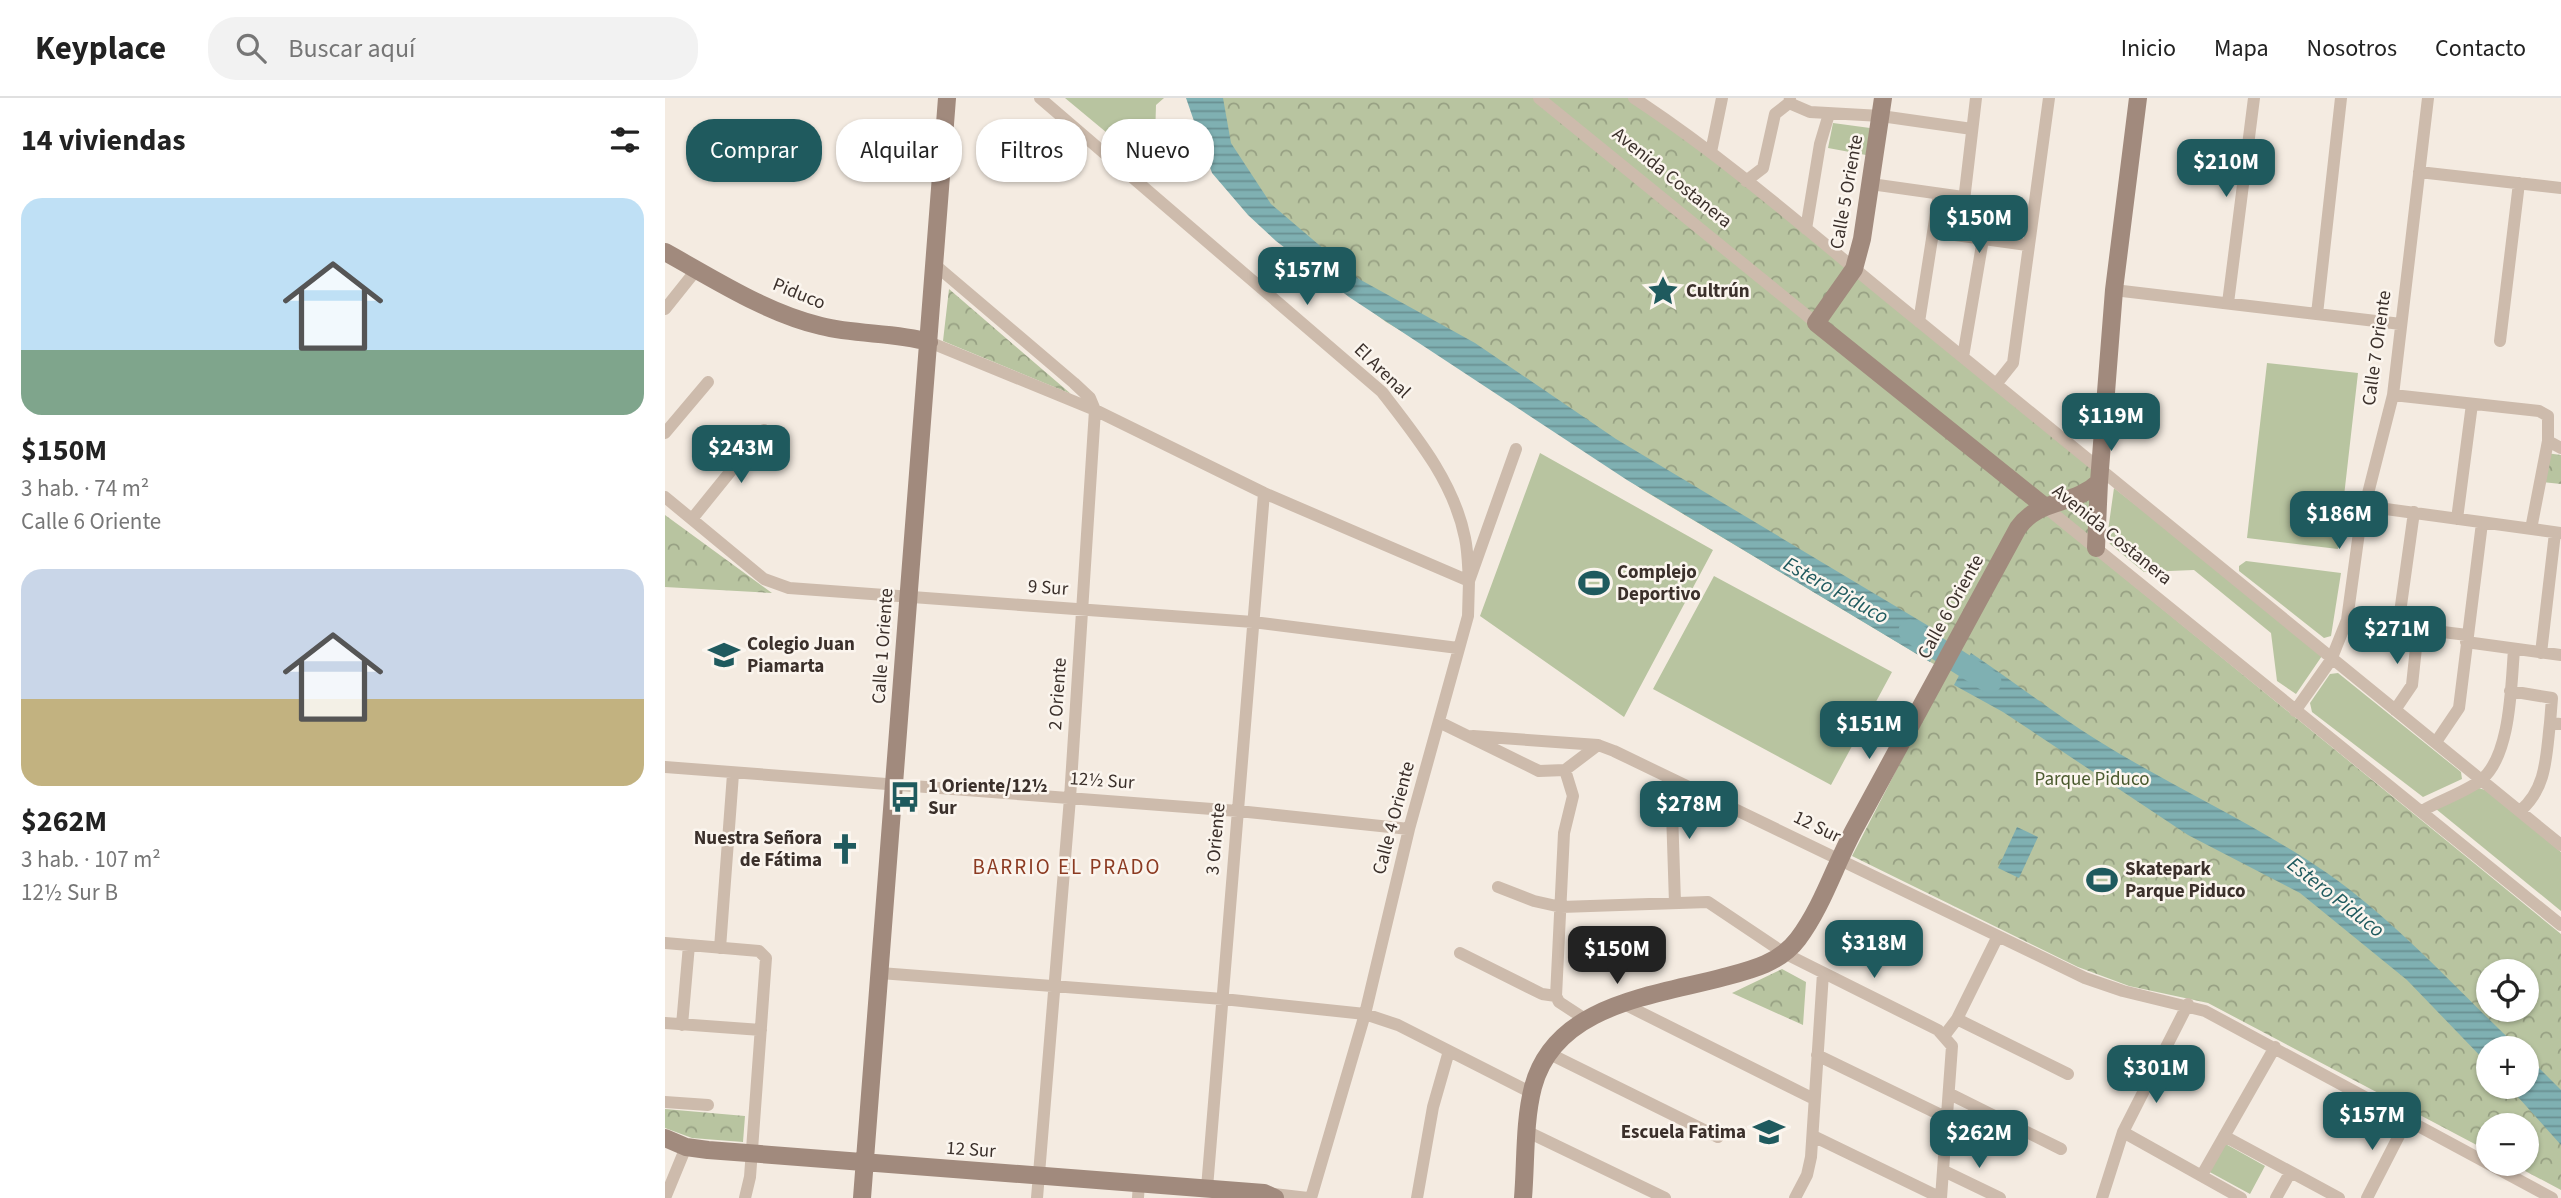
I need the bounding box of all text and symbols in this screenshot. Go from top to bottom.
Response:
search box [208,17,698,80]
text: Keyplace [35,25,166,72]
icon: search [232,29,270,67]
text: Buscar aquí [288,30,416,67]
text: Inicio [2121,31,2176,66]
text: Mapa [2214,31,2269,66]
text: Nosotros [2307,31,2397,66]
text: Contacto [2435,31,2526,66]
text: 14 viviendas [21,119,186,162]
chip: Comprar [686,119,822,182]
chip: Alquilar [836,119,962,182]
chip: Filtros [976,119,1087,182]
chip: Nuevo [1101,119,1214,182]
icon: filters [606,121,644,159]
street label: Avenida Costanera [1606,121,1738,235]
street label: Calle 5 Oriente [1824,133,1870,251]
pin: $210M [2177,140,2275,199]
text: $210M [2193,145,2259,178]
pin: $150M [1930,195,2028,255]
text: $150M [1946,201,2012,234]
icon: home [270,243,396,369]
pin: $157M [1258,248,1356,307]
text: $157M [1274,253,1340,286]
street label: Piduco [769,271,829,317]
place icon: Cultrún [1646,274,1680,308]
place label: Cultrún [1686,278,1750,305]
street label: Calle 7 Oriente [2356,289,2398,407]
street label: El Arenal [1348,337,1417,405]
pin: $119M [2062,394,2160,453]
text: $119M [2078,399,2144,432]
pin: $243M [692,426,790,485]
text: $150M [21,429,107,472]
text: $243M [708,431,774,464]
text: 3 hab. · 74 m² [21,472,149,505]
street label: Avenida Costanera [2046,478,2178,592]
pin: $186M [2290,491,2388,551]
text: $186M [2306,497,2372,530]
text: Calle 6 Oriente [21,505,161,538]
water label: Estero Piduco [1778,549,1894,631]
street label: Calle 6 Oriente [1911,550,1991,664]
place label: Complejo Deportivo [1617,559,1701,608]
sports icon: Complejo Deportivo [1577,566,1611,600]
street label: 9 Sur [1027,573,1069,603]
street label: Calle 1 Oriente [865,587,901,705]
pin: $271M [2348,606,2446,666]
text: $271M [2364,612,2430,645]
icon: home [270,614,396,740]
place label: Colegio Juan Piamarta [747,631,855,680]
school or university icon: Colegio Juan Piamarta [707,638,741,672]
street label: 2 Oriente [1042,657,1074,731]
pin: $151M [1820,702,1918,761]
text: $151M [1836,707,1902,740]
street label: Calle 4 Oriente [1366,759,1422,877]
street label: 12½ Sur [1069,765,1136,797]
park label: Parque Piduco [2035,766,2149,793]
place label: 1 Oriente/12½ Sur [928,773,1048,822]
bus stop icon: 1 Oriente/12½ Sur [888,780,922,814]
pin: $278M [1640,782,1738,841]
text: $278M [1656,787,1722,820]
text: $262M [21,800,107,843]
street label: 3 Oriente [1199,802,1233,876]
street label: 12 Sur [1789,804,1846,850]
place label: Nuestra Señora de Fátima [694,825,822,874]
church icon: Nuestra Señora de Fátima [828,832,862,866]
text: 3 hab. · 107 m² [21,843,161,876]
water label: Estero Piduco [2281,849,2391,945]
district label: BARRIO EL PRADO [973,852,1161,882]
place label: Skatepark Parque Piduco [2125,856,2246,905]
sports icon: Skatepark Parque Piduco [2085,863,2119,897]
text: 12½ Sur B [21,876,118,909]
pin: $318M [1825,920,1923,980]
pin: $150M [1568,926,1666,986]
text: $318M [1841,926,1907,959]
text: $150M [1584,932,1650,965]
map controls [2476,959,2539,1176]
button: locate [2476,959,2539,1022]
button: + [2476,1036,2539,1099]
pin: $301M [2107,1046,2205,1105]
text: $301M [2123,1051,2189,1084]
pin: $157M [2323,1093,2421,1152]
text: $157M [2339,1098,2405,1131]
pin: $262M [1930,1110,2028,1170]
button: − [2476,1113,2539,1176]
school or university icon: Escuela Fatima [1752,1115,1786,1149]
text: $262M [1946,1116,2012,1149]
place label: Escuela Fatima [1621,1119,1746,1146]
street label: 12 Sur [945,1135,997,1165]

